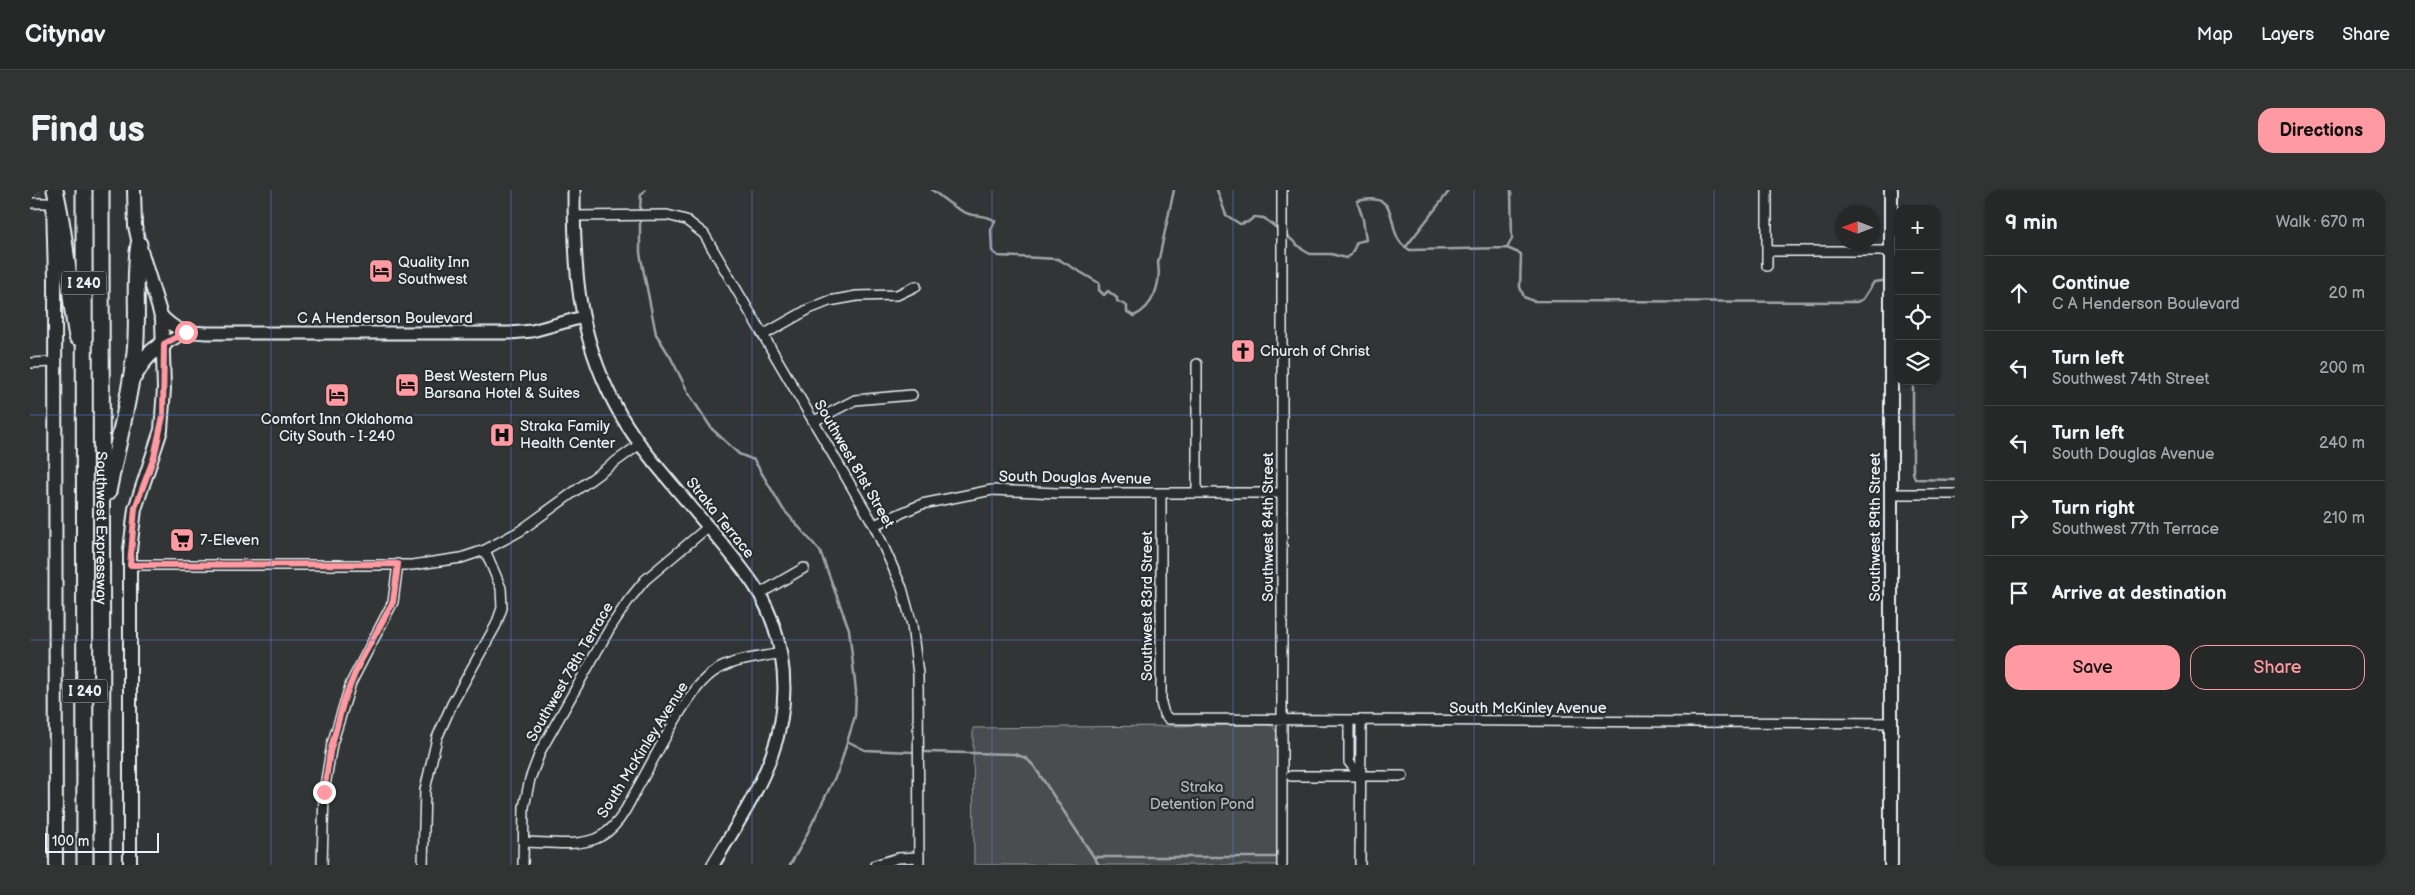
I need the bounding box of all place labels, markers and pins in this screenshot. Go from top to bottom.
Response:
place label: Quality Inn Southwest [398,253,469,289]
hotel icon: Quality Inn Southwest [368,258,394,284]
church icon: Church of Christ [1230,338,1256,364]
place label: Church of Christ [1260,342,1370,361]
place label: Best Western Plus Barsana Hotel & Suites [424,367,581,403]
hotel icon: Best Western Plus Barsana Hotel & Suites [394,372,420,398]
hotel icon: Comfort Inn Oklahoma City South - I-240 [324,382,350,408]
place label: Comfort Inn Oklahoma City South - I-240 [261,410,413,446]
place label: Straka Family Health Center [520,417,616,453]
hospital icon: Straka Family Health Center [489,422,515,448]
supermarket icon: 7-Eleven [169,527,195,553]
place label: 7-Eleven [200,531,259,550]

